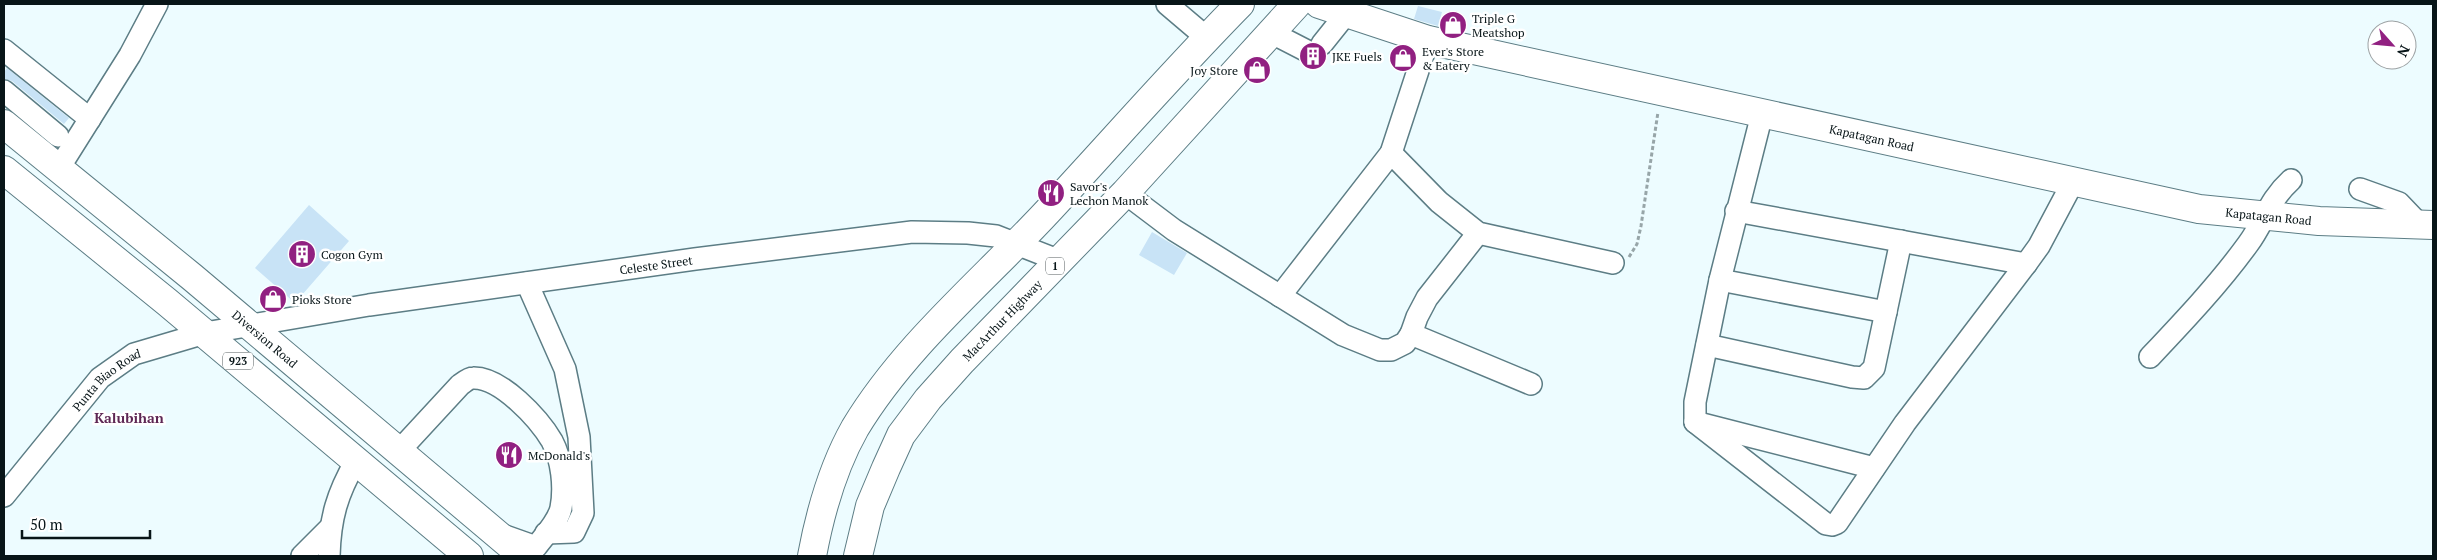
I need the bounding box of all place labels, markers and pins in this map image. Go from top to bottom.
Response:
shop icon: Triple G Meatshop [1438,10,1468,40]
place label: Triple G Meatshop [1472,11,1525,40]
building icon: JKE Fuels [1298,41,1328,71]
shop icon: Ever's Store & Eatery [1388,43,1418,73]
place label: Ever's Store & Eatery [1422,44,1484,73]
place label: JKE Fuels [1332,49,1382,64]
shop icon: Joy Store [1242,55,1272,85]
place label: Joy Store [1190,63,1238,78]
restaurant icon: Savor's Lechon Manok [1036,178,1066,208]
place label: Savor's Lechon Manok [1070,179,1149,208]
building icon: Cogon Gym [287,239,317,269]
place label: Cogon Gym [321,247,383,262]
shop icon: Pioks Store [258,284,288,314]
place label: Pioks Store [292,292,352,307]
restaurant icon: McDonald's [494,440,524,470]
place label: McDonald's [528,448,590,463]

